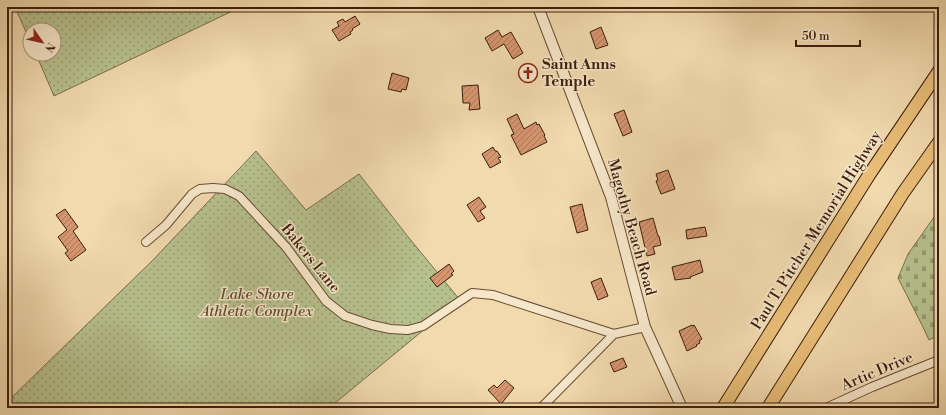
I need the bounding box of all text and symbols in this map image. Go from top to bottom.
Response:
north arrow [22,22,62,62]
scale bar [796,22,860,48]
text: 50 m [802,29,830,44]
text: N [41,40,58,55]
place label: Saint Anns Temple [542,55,616,91]
church icon: Saint Anns Temple [517,62,539,84]
street label: Paul T. Pitcher Memorial Highway [747,127,886,333]
street label: Magothy Beach Road [603,156,660,298]
street label: Bakers Lane [276,219,344,297]
park label: Lake Shore Athletic Complex [199,285,313,321]
street label: Artic Drive [837,348,916,396]

